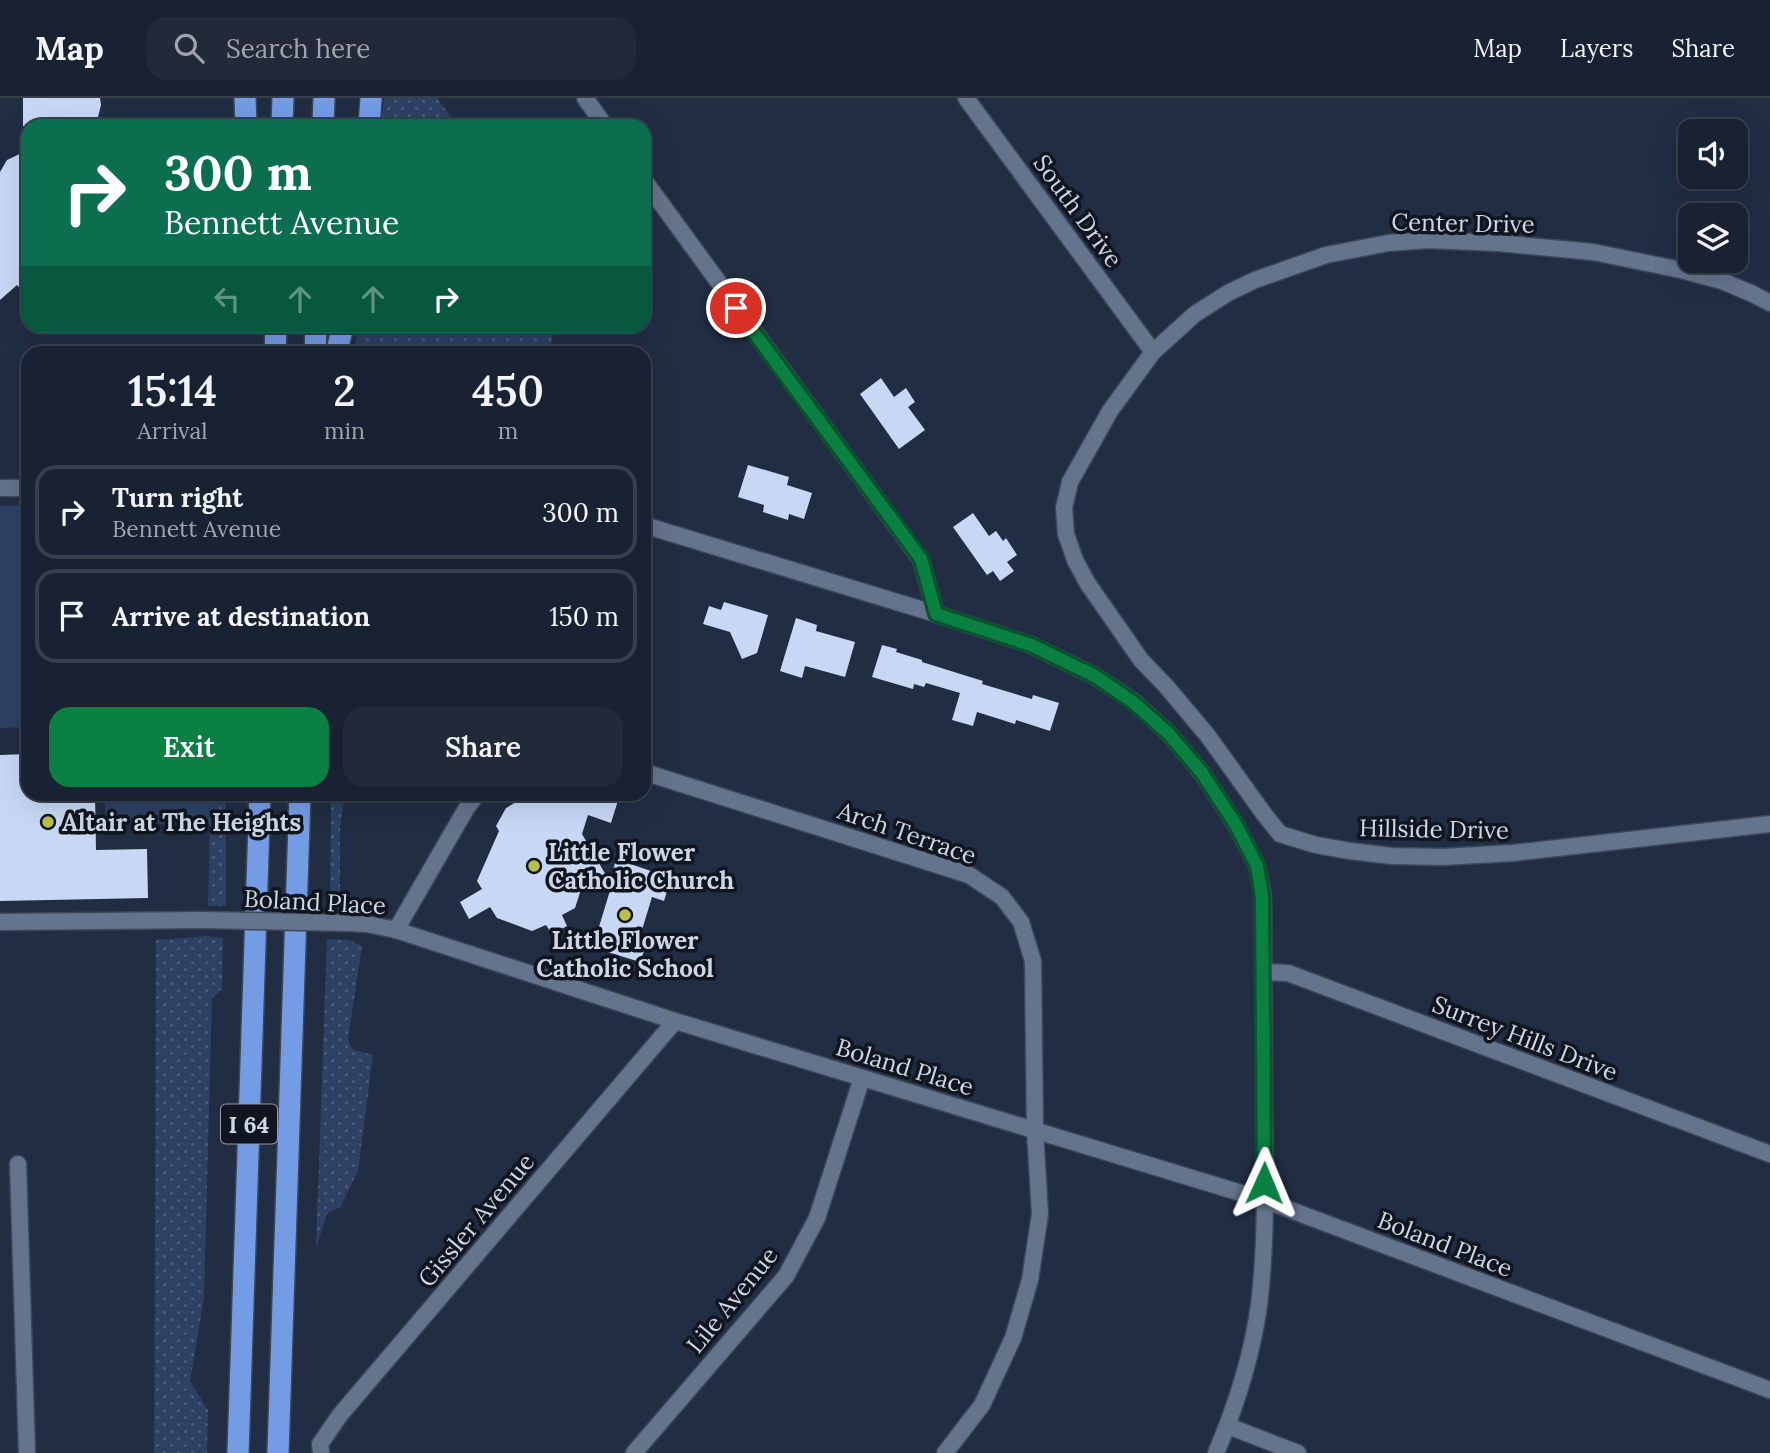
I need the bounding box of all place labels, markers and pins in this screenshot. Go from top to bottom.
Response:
pin [706,278,766,338]
place label: Altair at The Heights [62,807,301,838]
marker: Altair at The Heights [40,814,56,830]
place label: Little Flower Catholic Church [548,837,734,896]
marker: Little Flower Catholic Church [526,858,542,874]
marker: Little Flower Catholic School [617,907,633,923]
place label: Little Flower Catholic School [536,925,714,984]

